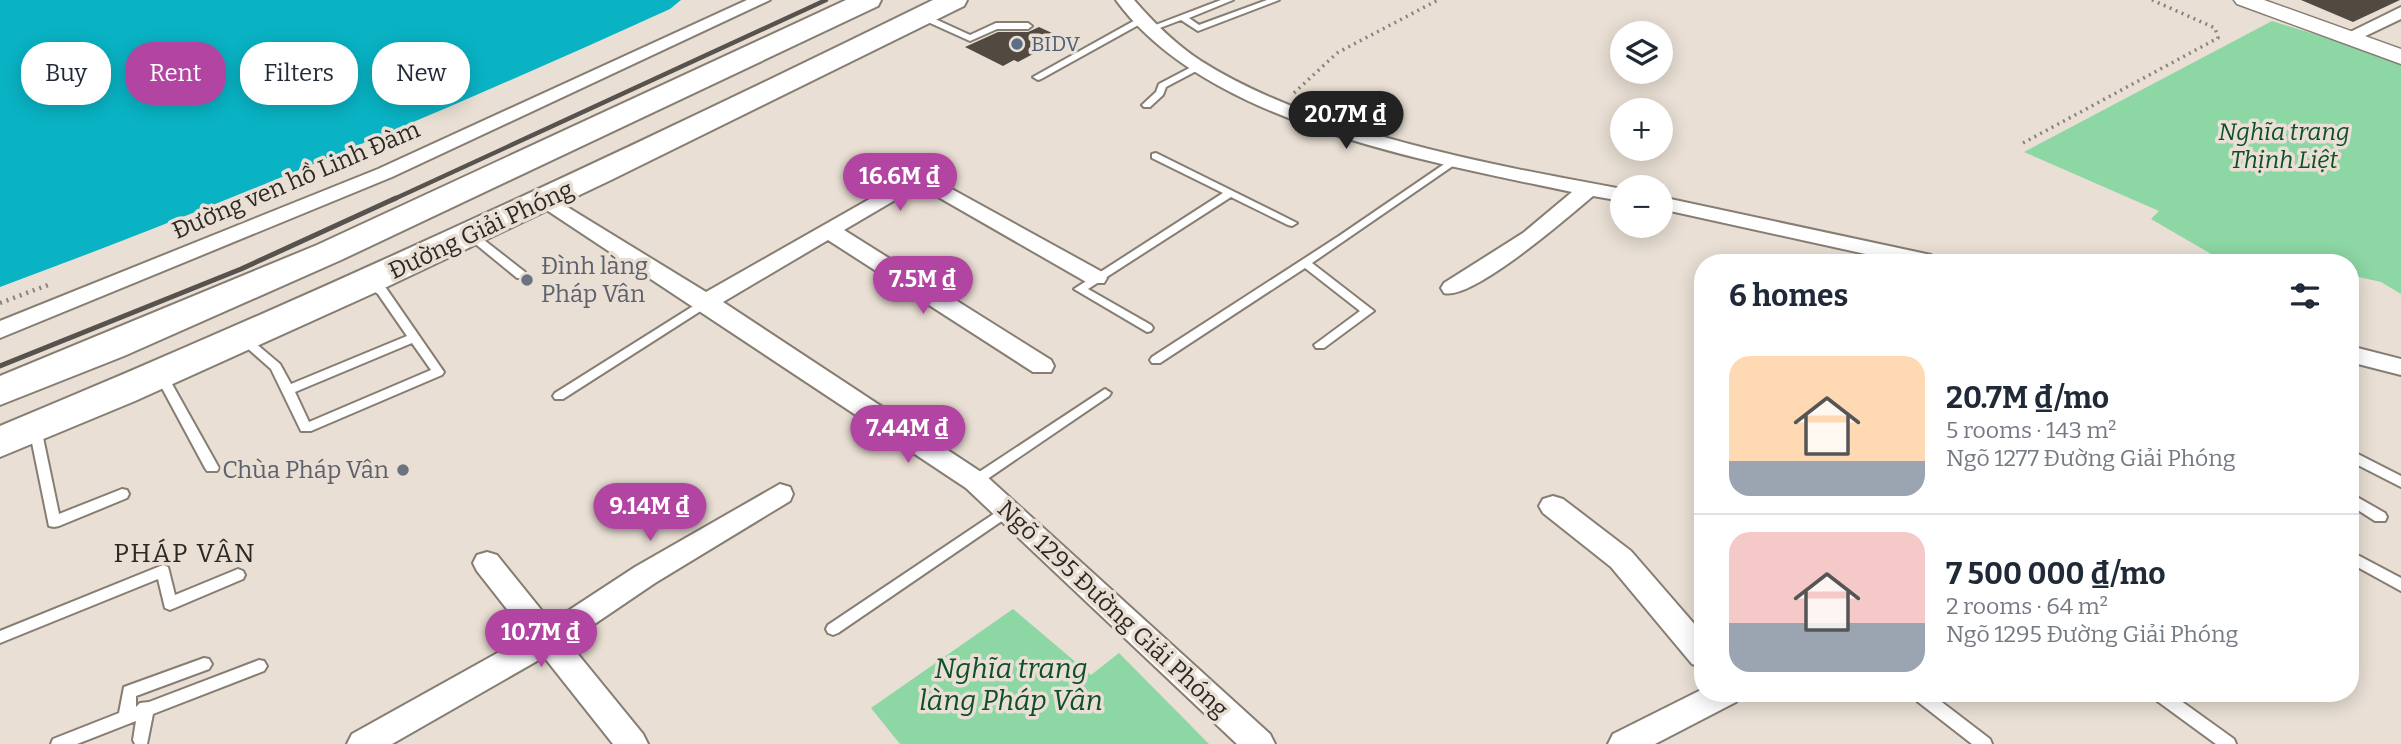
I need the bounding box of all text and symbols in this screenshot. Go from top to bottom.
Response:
map controls [1610,21,1673,238]
button: layers [1610,21,1673,84]
place label: BIDV [1031,31,1080,57]
marker: BIDV [1009,36,1025,52]
chip: Buy [21,42,111,105]
chip: Rent [125,42,226,105]
chip: Filters [240,42,358,105]
chip: New [372,42,470,105]
pin: 20.7M ₫ [1281,92,1411,151]
button: + [1610,98,1673,161]
text: 20.7M ₫ [1305,100,1387,128]
street label: Đường ven hồ Linh Đàm [168,115,424,245]
park label: Nghĩa trang Thịnh Liệt [2218,118,2350,174]
pin: 16.6M ₫ [835,154,965,213]
text: 16.6M ₫ [859,162,941,190]
street label: Đường Giải Phóng [384,175,578,285]
button: − [1610,175,1673,238]
place label: Đình làng Pháp Vân [541,252,648,308]
pin: 7.5M ₫ [866,256,980,316]
text: 7.5M ₫ [889,265,957,293]
marker: Đình làng Pháp Vân [519,272,535,288]
icon: filters [2286,277,2324,315]
text: 6 homes [1729,278,1848,314]
text: 20.7M ₫/mo [1946,380,2109,416]
icon: home [1785,384,1869,468]
pin: 7.44M ₫ [843,406,973,465]
text: 7.44M ₫ [866,414,950,442]
text: 5 rooms · 143 m² [1946,416,2117,444]
text: Ngõ 1277 Đường Giải Phóng [1946,444,2236,472]
place label: Chùa Pháp Vân [222,456,389,484]
marker: Chùa Pháp Vân [395,462,411,478]
pin: 9.14M ₫ [585,484,715,543]
text: 9.14M ₫ [609,492,691,520]
street label: Ngõ 1295 Đường Giải Phóng [992,495,1234,723]
district label: PHÁP VÂN [113,538,257,569]
text: 7 500 000 ₫/mo [1946,556,2166,592]
icon: home [1785,560,1869,644]
text: 2 rooms · 64 m² [1946,592,2108,620]
pin: 10.7M ₫ [476,610,606,669]
text: 10.7M ₫ [501,618,581,646]
text: Ngõ 1295 Đường Giải Phóng [1946,620,2238,648]
park label: Nghĩa trang làng Pháp Vân [919,652,1103,717]

